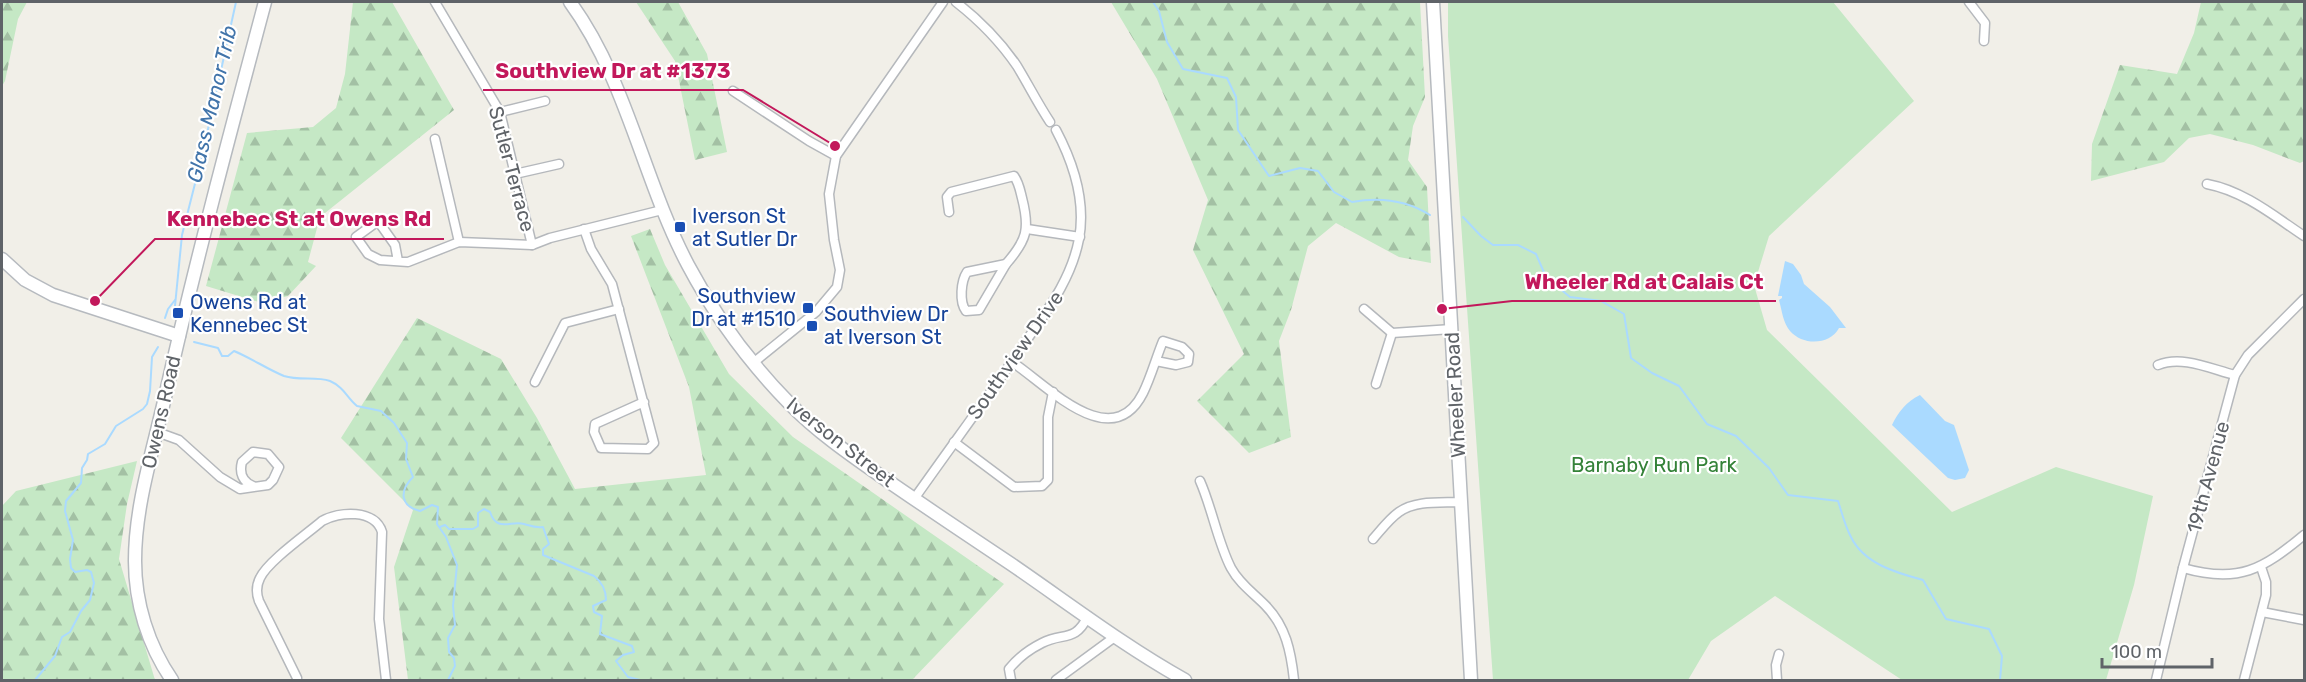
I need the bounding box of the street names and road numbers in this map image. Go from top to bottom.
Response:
street label: Sutler Terrace [484,104,540,234]
street label: Southview Drive [962,286,1068,424]
street label: Wheeler Road [1440,331,1470,459]
street label: Owens Road [136,353,186,471]
street label: Iverson Street [782,392,900,492]
street label: 19th Avenue [2182,418,2234,536]

